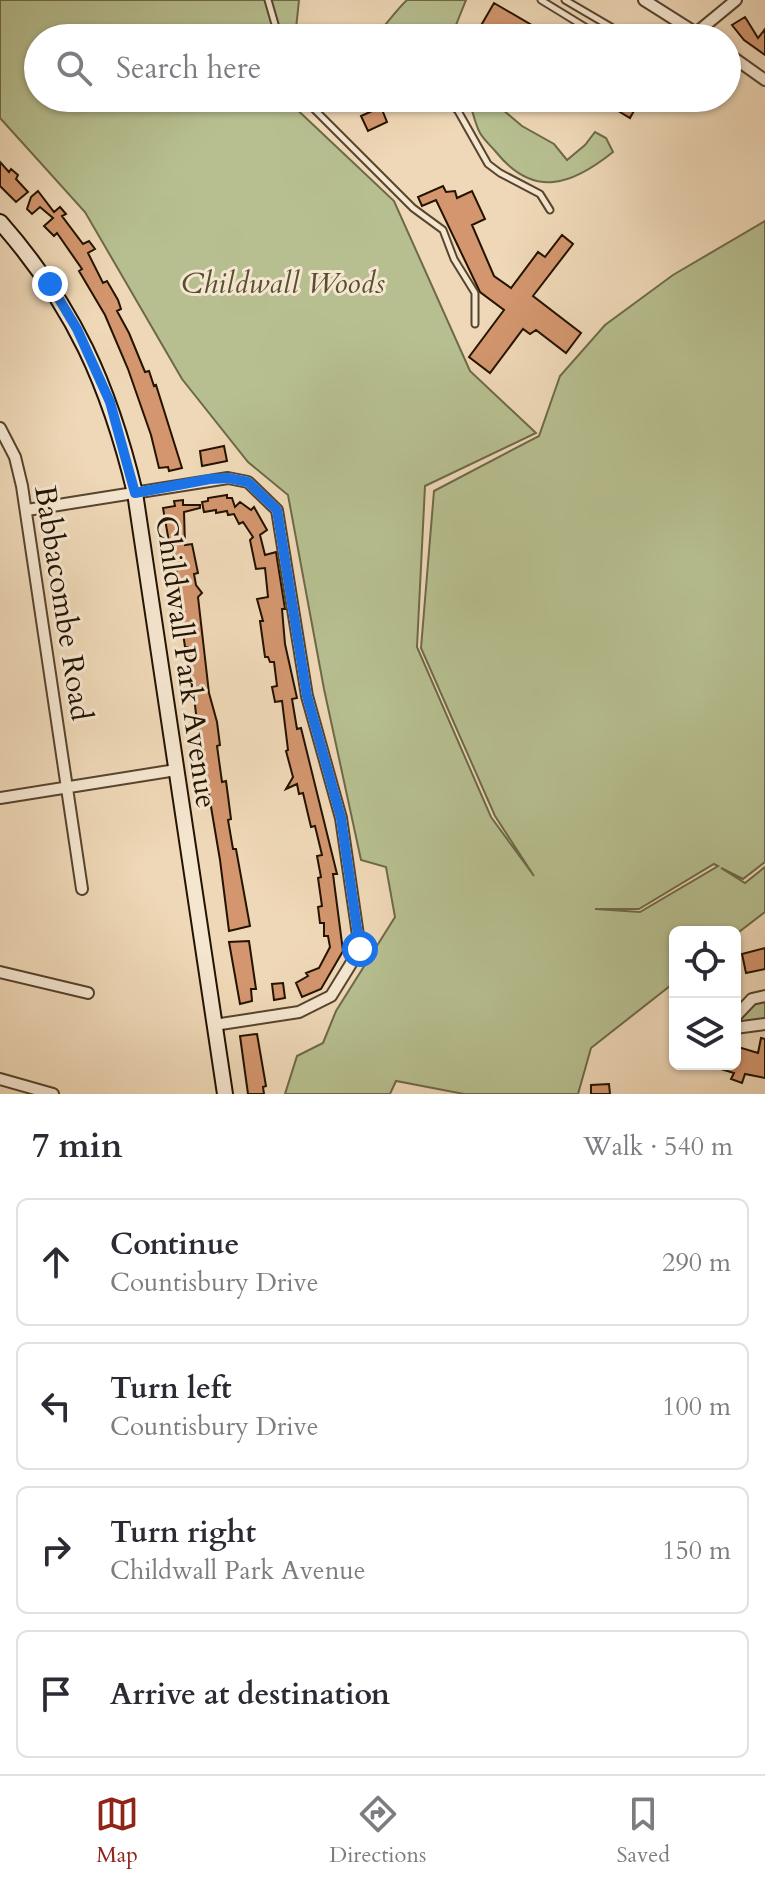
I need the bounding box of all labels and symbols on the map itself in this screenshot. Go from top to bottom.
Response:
park label: Childwall Woods [181,263,385,304]
route end [32,266,68,302]
street label: Babbacombe Road [24,483,102,724]
street label: Childwall Park Avenue [145,513,227,811]
route start [342,931,378,967]

